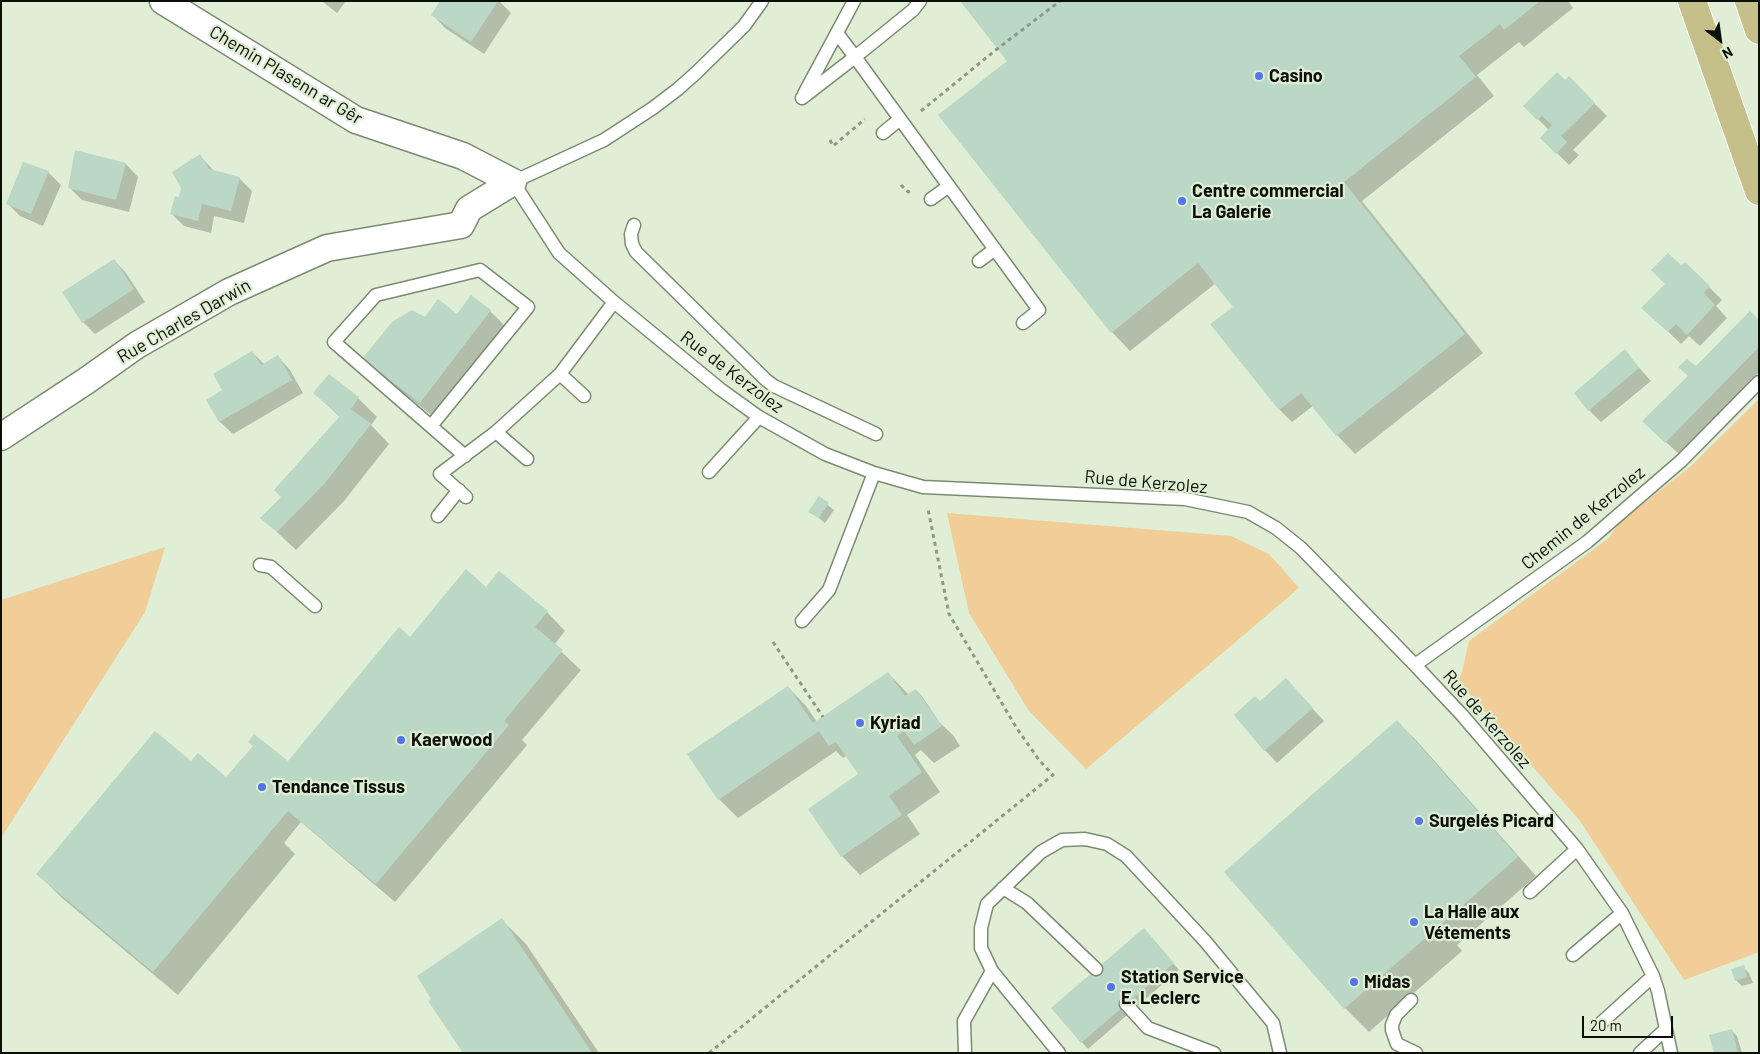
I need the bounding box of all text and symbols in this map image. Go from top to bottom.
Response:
north arrow [1695,15,1745,65]
street label: Chemin Plasenn ar Gêr [206,21,366,129]
text: N [1719,44,1736,63]
place label: Casino [1269,65,1323,87]
marker: Casino [1253,70,1265,82]
place label: Centre commercial La Galerie [1192,180,1344,222]
marker: Centre commercial La Galerie [1176,195,1188,207]
street label: Rue Charles Darwin [113,274,255,368]
street label: Rue de Kerzolez [676,326,788,418]
street label: Chemin de Kerzolez [1517,462,1649,574]
street label: Rue de Kerzolez [1084,466,1208,498]
street label: Rue de Kerzolez [1438,665,1536,773]
place label: Kyriad [870,712,921,734]
marker: Kyriad [854,717,866,729]
place label: Kaerwood [411,729,492,751]
marker: Kaerwood [395,734,407,746]
place label: Tendance Tissus [272,776,405,798]
marker: Tendance Tissus [256,781,268,793]
place label: Surgelés Picard [1429,810,1554,832]
marker: Surgelés Picard [1413,815,1425,827]
place label: La Halle aux Vétements [1424,901,1519,944]
marker: La Halle aux Vétements [1408,916,1420,928]
place label: Station Service E. Leclerc [1121,966,1244,1009]
place label: Midas [1364,971,1410,993]
marker: Midas [1348,976,1360,988]
marker: Station Service E. Leclerc [1105,981,1117,993]
scale bar [1585,1006,1676,1038]
text: 20 m [1590,1016,1622,1034]

